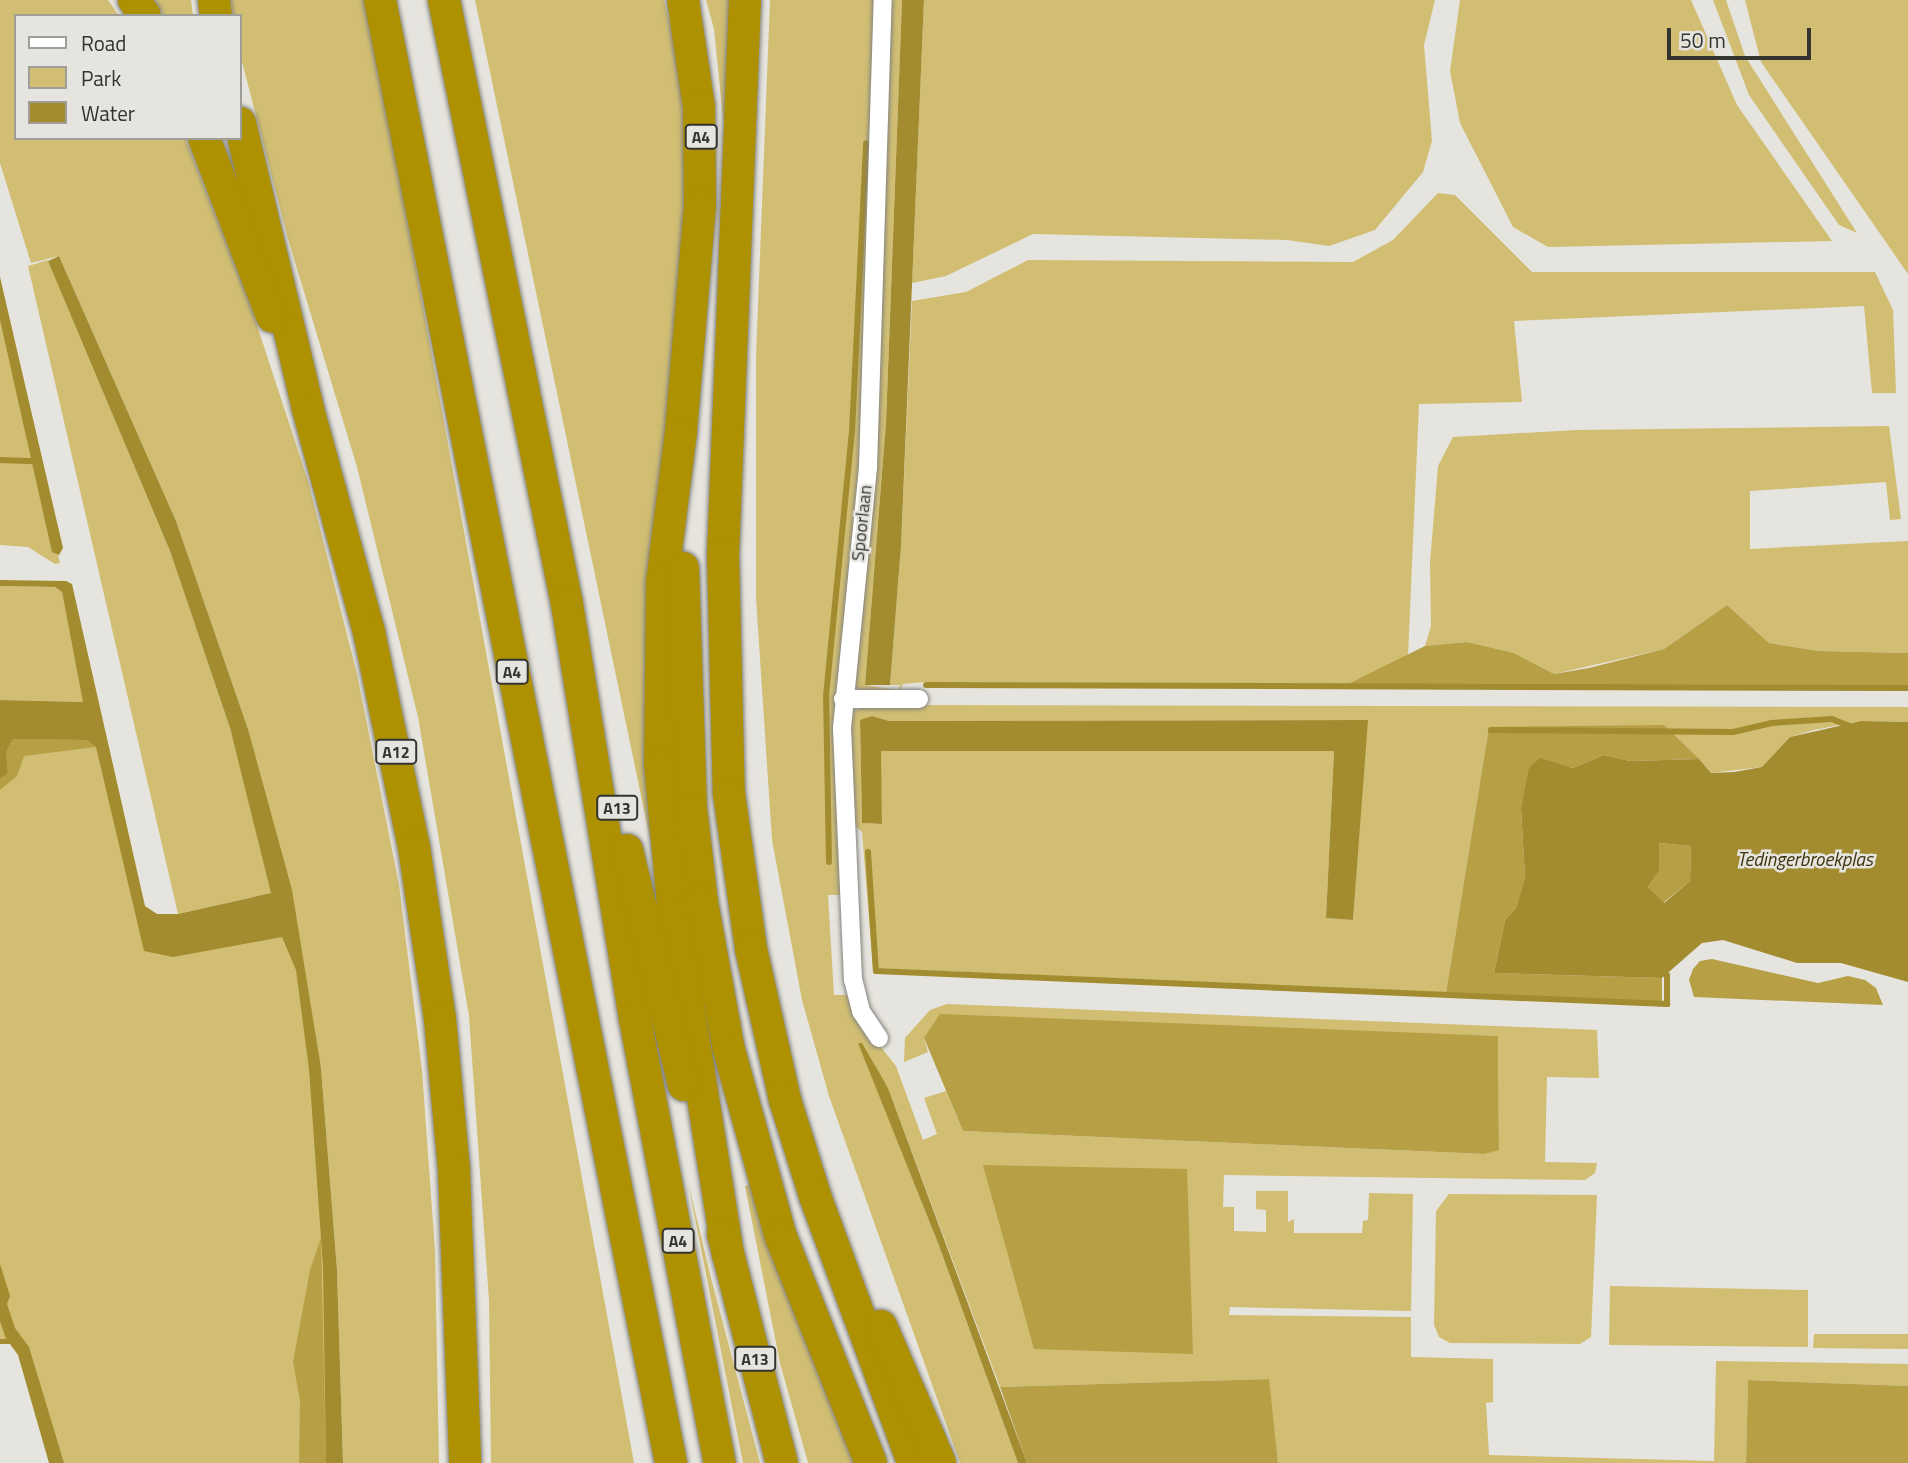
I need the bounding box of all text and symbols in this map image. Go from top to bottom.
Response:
legend [14,14,242,140]
scale bar [1670,14,1814,58]
text: 50 m [1680,24,1726,56]
text: Road [81,27,126,59]
text: Park [81,62,121,94]
text: Water [81,97,135,129]
road number: A4 [684,125,718,150]
street label: Spoorlaan [847,484,877,562]
road number: A4 [494,660,530,684]
road number: A12 [375,740,417,764]
road number: A13 [596,796,638,820]
water label: Tedingerbroekplas [1737,848,1873,870]
road number: A4 [660,1228,696,1254]
road number: A13 [734,1346,776,1372]

